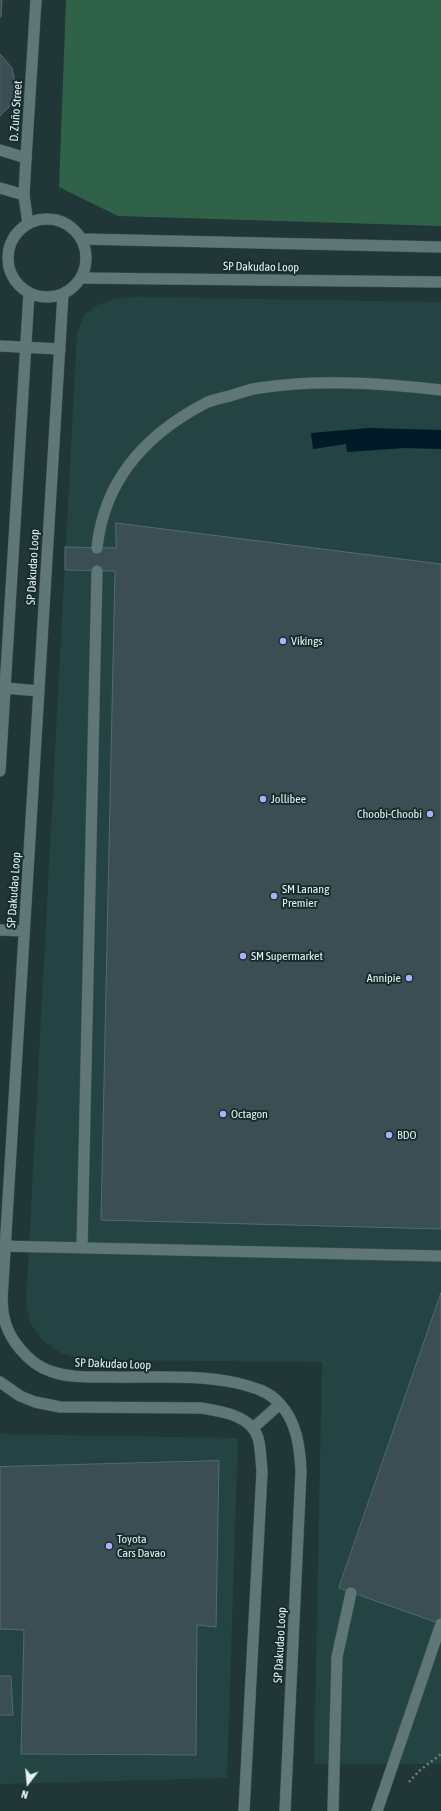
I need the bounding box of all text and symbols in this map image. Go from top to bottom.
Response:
street label: D. Zuño Street [7,80,25,142]
street label: SP Dakudao Loop [223,259,299,275]
street label: SP Dakudao Loop [24,529,42,605]
place label: Vikings [291,634,323,648]
marker: Vikings [278,636,288,646]
place label: Jollibee [271,792,306,806]
marker: Jollibee [258,794,268,804]
place label: Choobi-Choobi [357,807,422,821]
marker: Choobi-Choobi [425,809,435,819]
street label: SP Dakudao Loop [4,852,24,928]
place label: SM Lanang Premier [282,882,329,910]
marker: SM Lanang Premier [269,891,279,901]
place label: SM Supermarket [251,949,323,963]
marker: SM Supermarket [238,951,248,961]
place label: Annipie [367,971,401,985]
marker: Annipie [404,973,414,983]
place label: Octagon [231,1107,268,1121]
marker: Octagon [218,1109,228,1119]
place label: BDO [397,1128,416,1142]
marker: BDO [384,1130,394,1140]
street label: SP Dakudao Loop [75,1355,151,1373]
place label: Toyota Cars Davao [117,1532,166,1560]
marker: Toyota Cars Davao [104,1541,114,1551]
street label: SP Dakudao Loop [271,1607,289,1683]
north arrow [8,1763,48,1803]
text: N [20,1788,29,1801]

